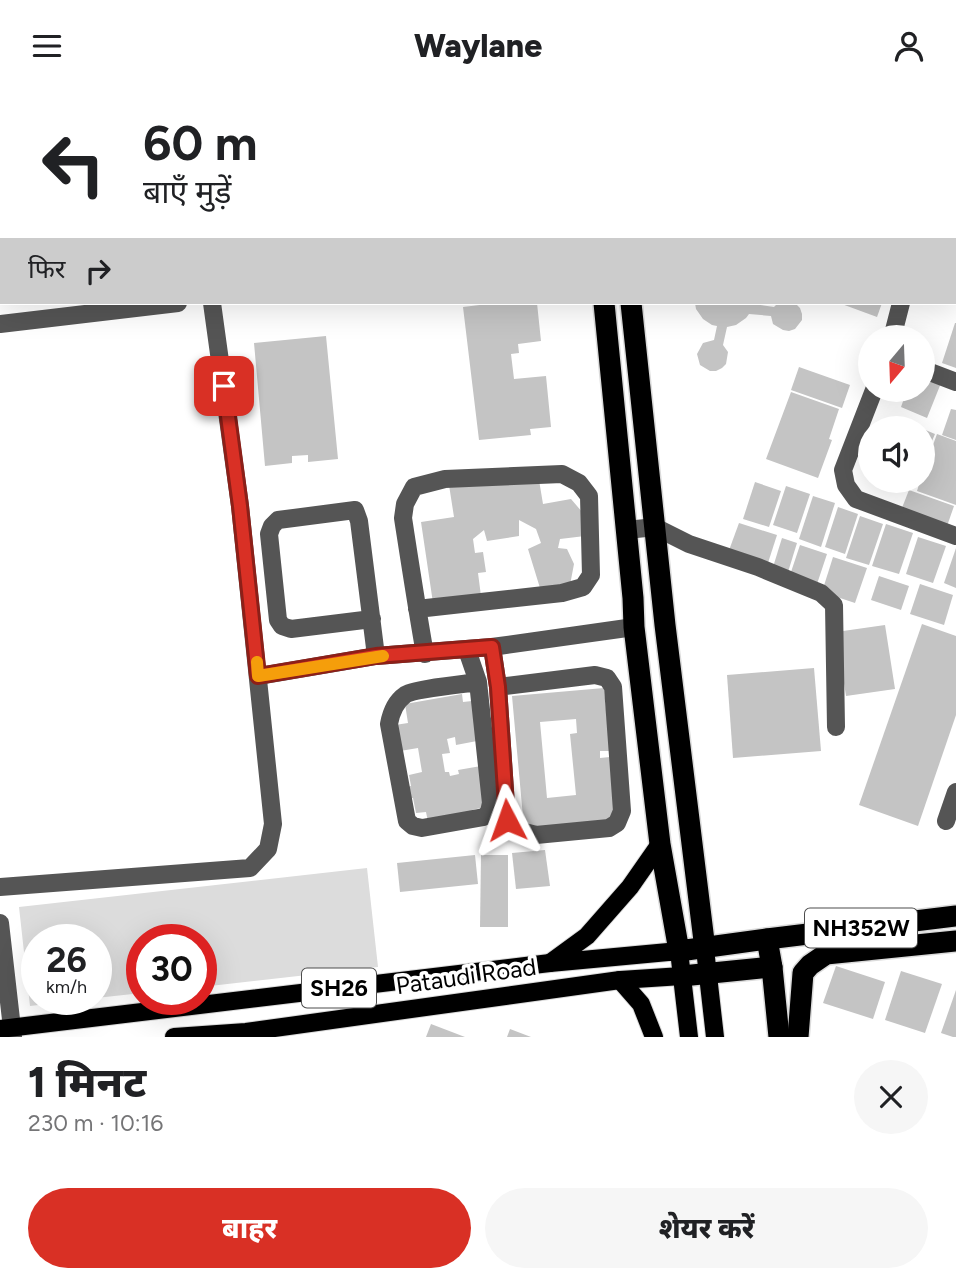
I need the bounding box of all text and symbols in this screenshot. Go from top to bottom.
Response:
icon: menu [28,27,66,65]
text: Waylane [414,27,542,65]
icon: person [890,27,928,65]
text: 60 m [143,113,258,172]
icon: left [28,119,119,210]
text: बाएँ मुड़ें [143,173,231,211]
icon: right [79,252,117,290]
text: फिर [28,253,65,285]
north arrow [858,325,934,403]
map controls [858,325,935,493]
pin [194,356,254,416]
icon: arrive [205,367,243,405]
button: sound [858,416,935,493]
position arrow [470,783,544,857]
road number: NH352W [805,909,917,947]
speed limit sign: 30 [126,924,217,1015]
text: 26 [46,939,87,981]
street label: Pataudi Road [394,952,538,1000]
road number: SH26 [302,968,376,1007]
text: km/h [46,976,87,998]
text: 1 मिनट [28,1057,146,1108]
button: close [854,1060,928,1134]
text: 230 m · 10:16 [28,1109,163,1137]
button: बाहर [28,1188,471,1268]
button: शेयर करें [485,1188,928,1268]

